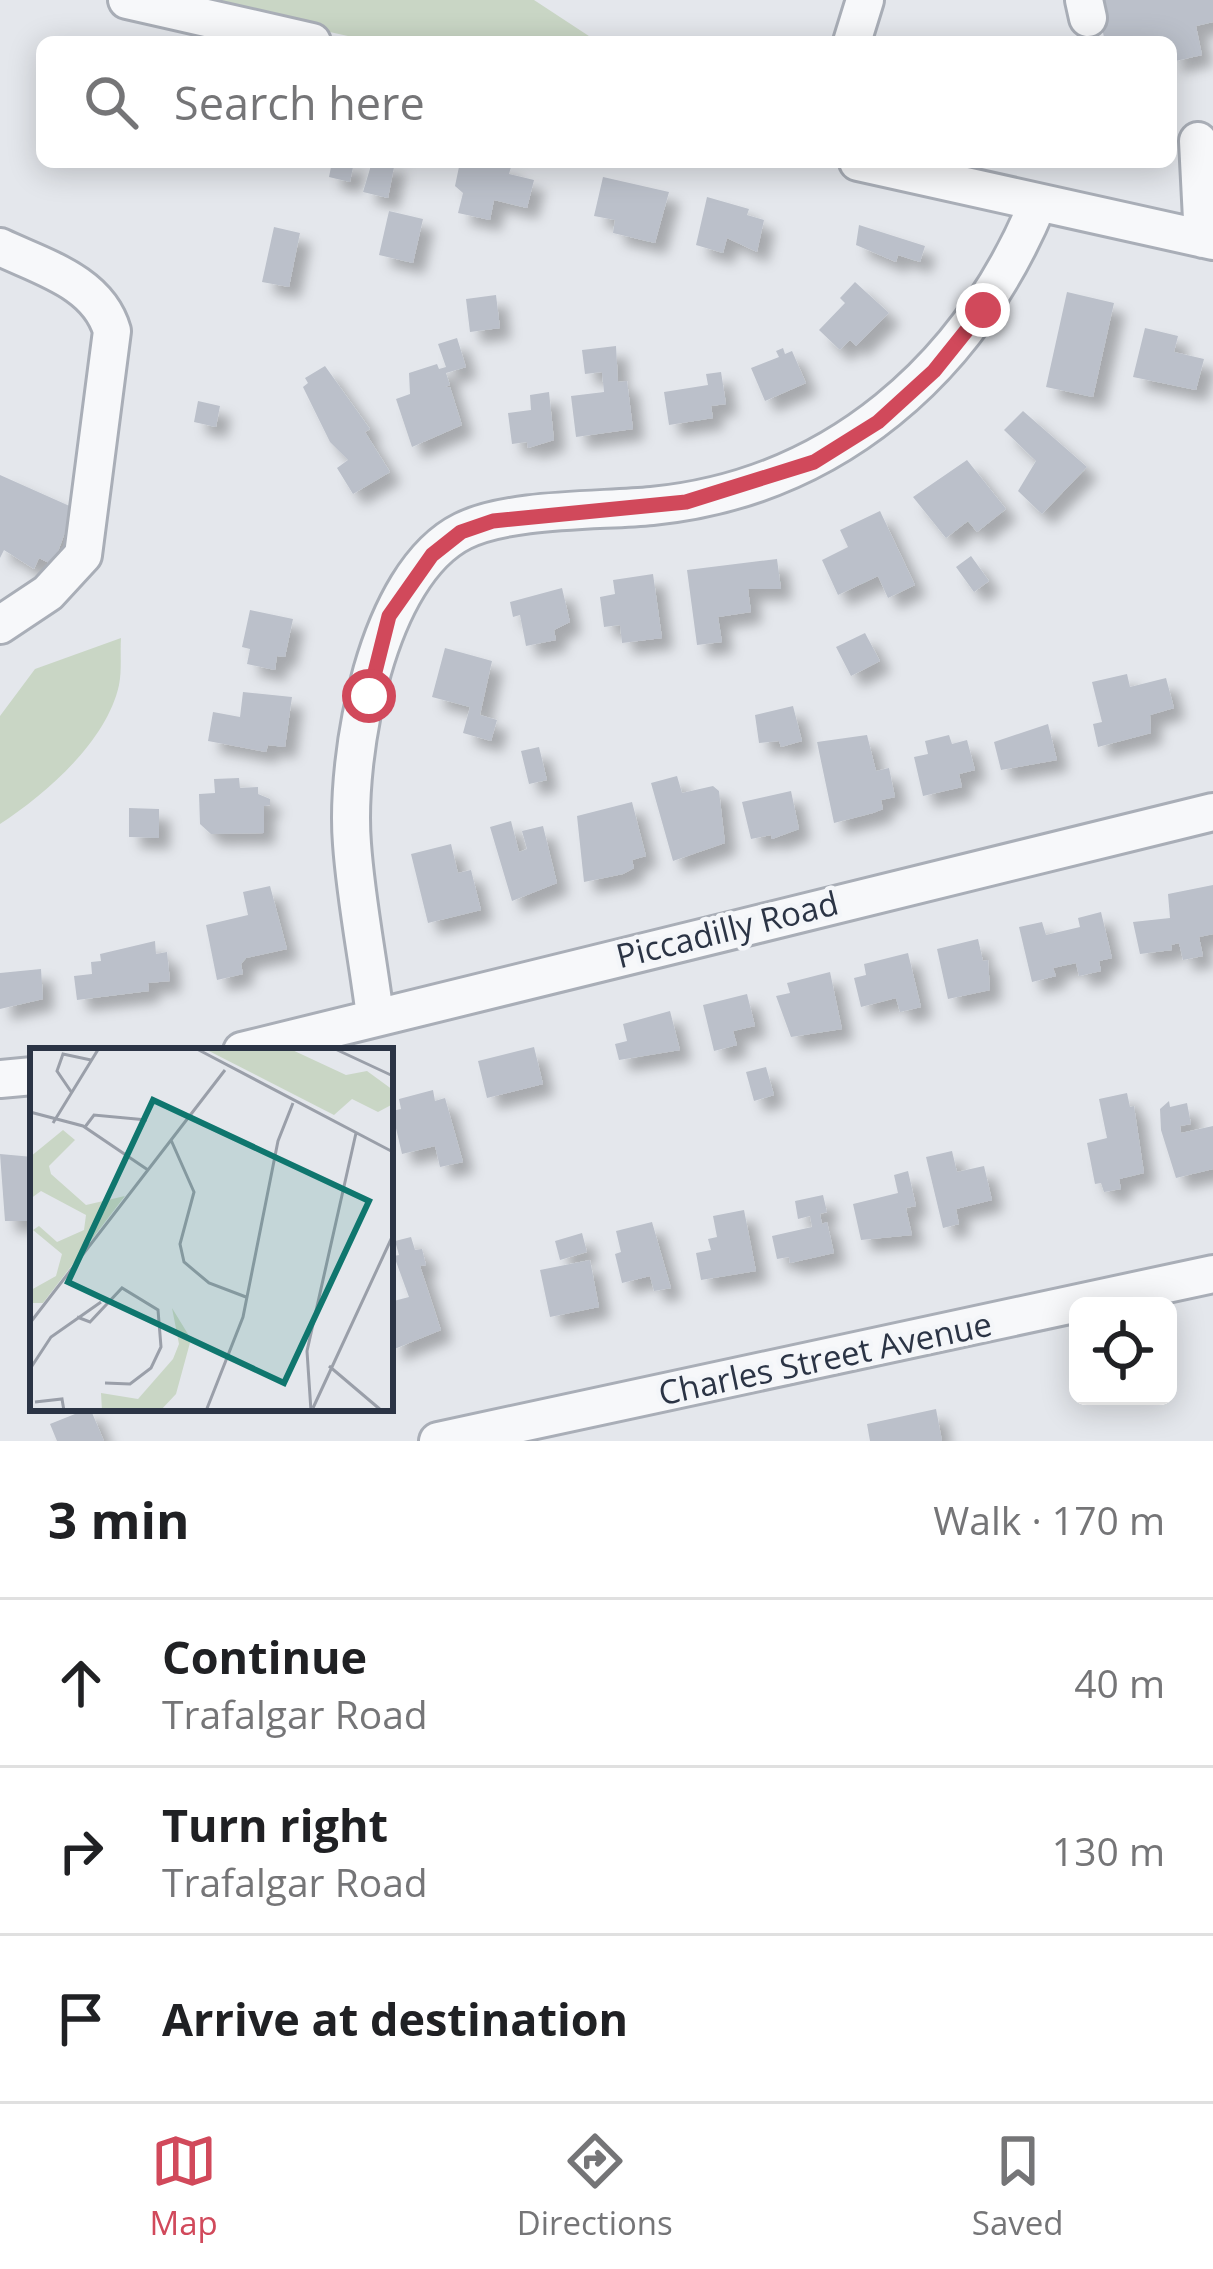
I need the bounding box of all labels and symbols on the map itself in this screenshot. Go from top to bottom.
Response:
route end [956,283,1010,337]
route start [342,669,396,723]
street label: Piccadilly Road [611,880,843,978]
inset map [30,1048,393,1411]
street label: Charles Street Avenue [654,1301,996,1415]

